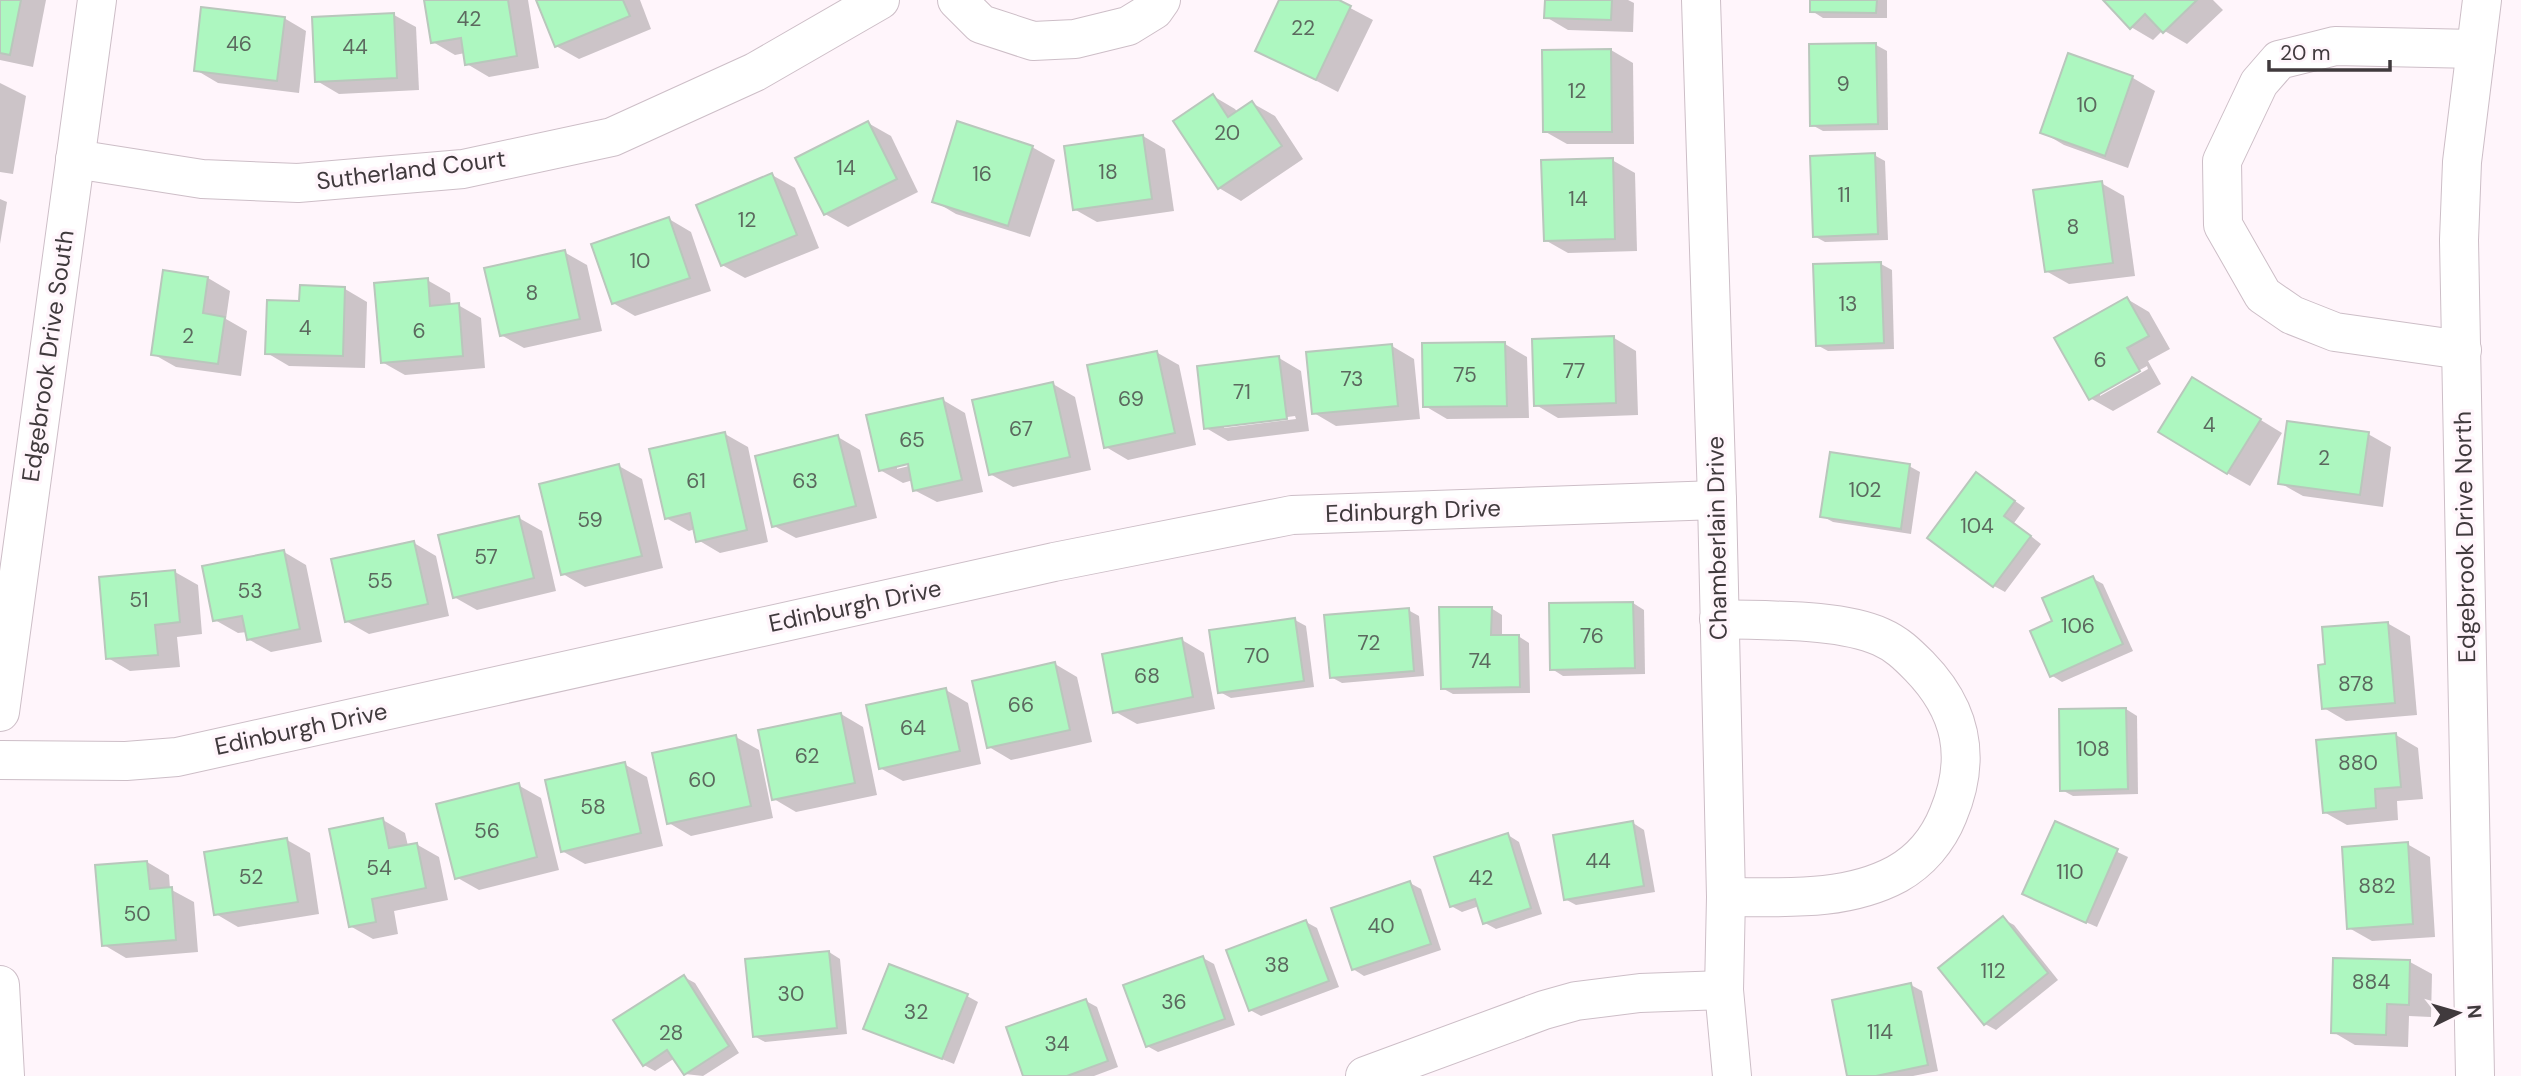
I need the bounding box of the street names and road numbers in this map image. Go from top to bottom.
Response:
street label: Sutherland Court [315,143,507,196]
street label: Edgebrook Drive South [14,228,81,484]
street label: Edgebrook Drive North [2447,411,2482,663]
street label: Chamberlain Drive [1699,436,1734,640]
street label: Edinburgh Drive [1325,492,1501,529]
street label: Edinburgh Drive [766,572,944,639]
street label: Edinburgh Drive [212,695,390,762]

